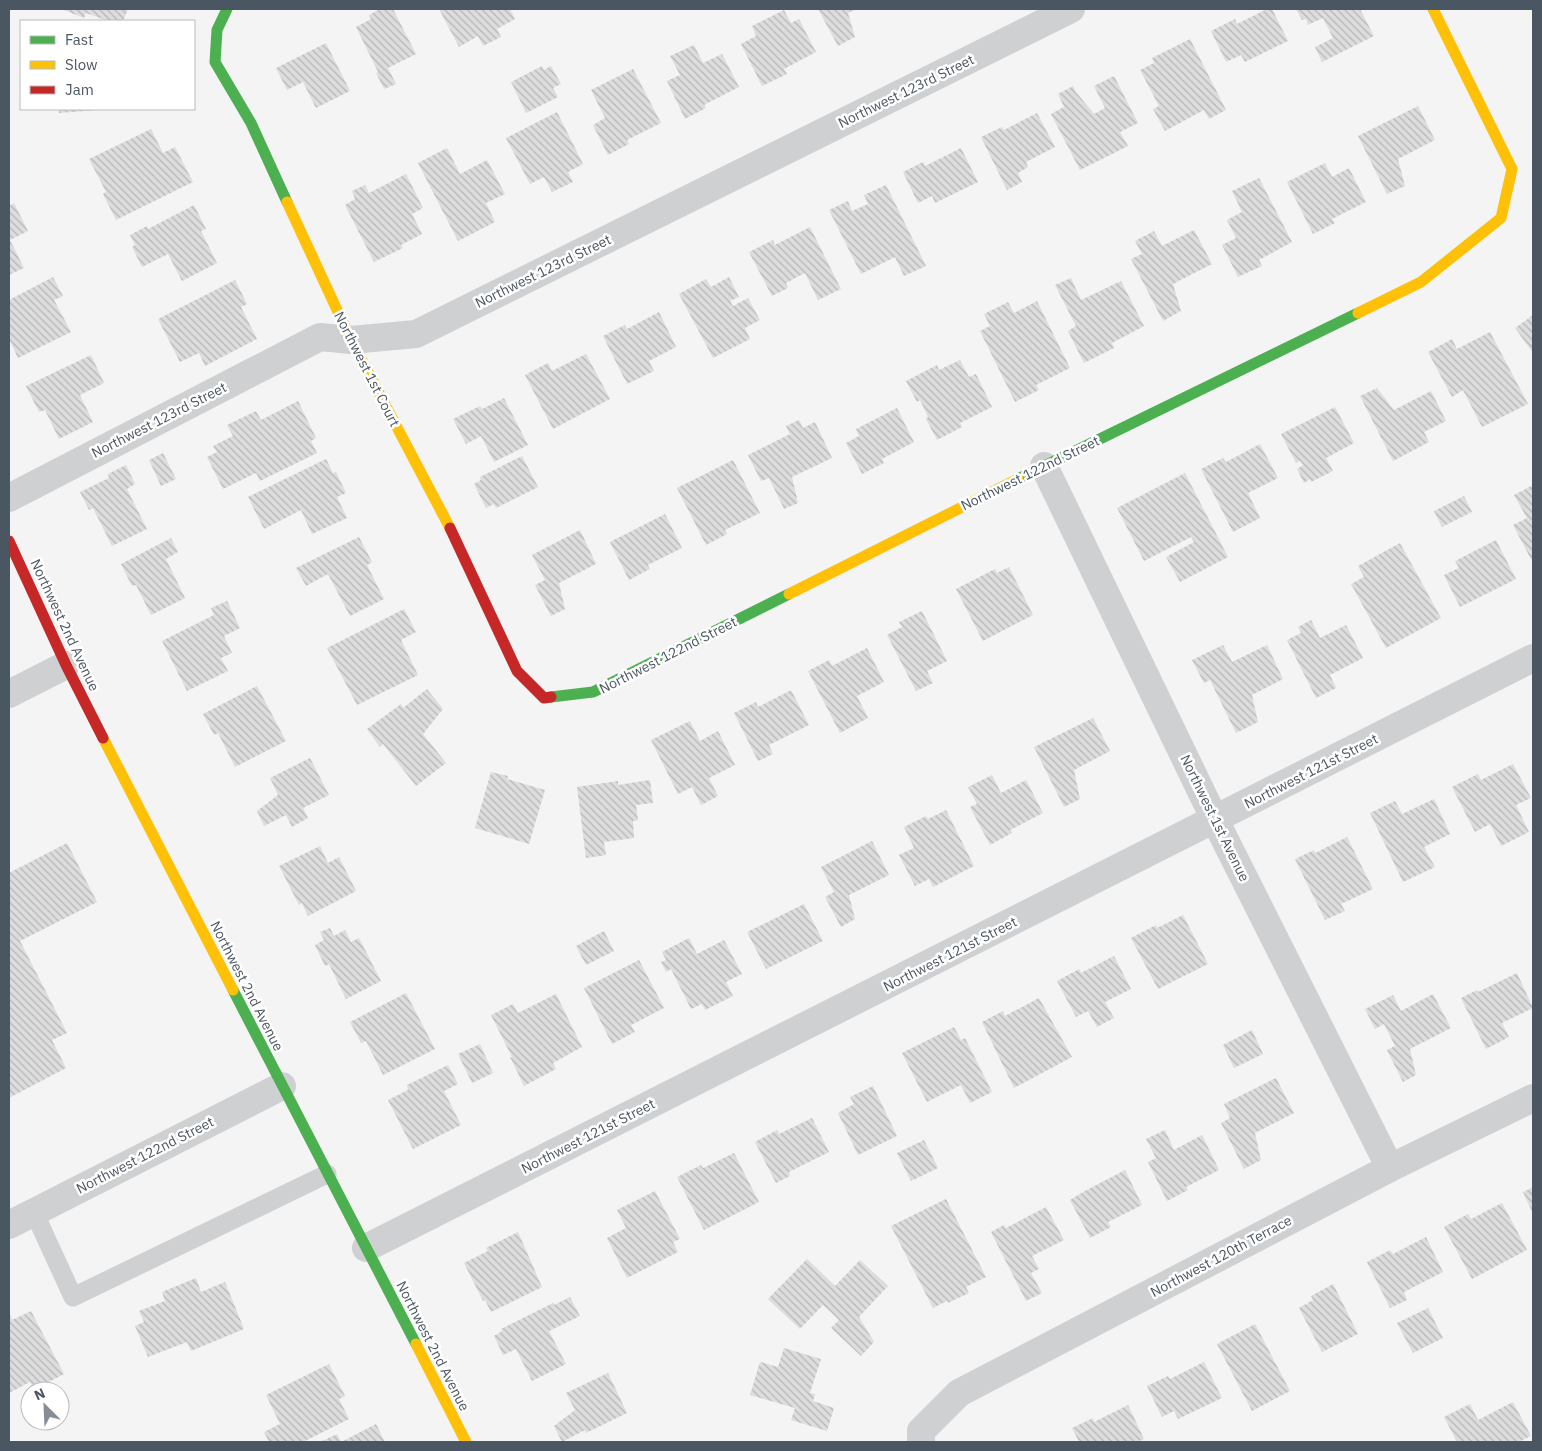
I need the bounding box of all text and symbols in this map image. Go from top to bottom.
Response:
legend [20,20,195,110]
text: Fast [65,30,93,49]
street label: Northwest 123rd Street [835,50,977,132]
text: Slow [65,55,98,74]
text: Jam [65,80,94,99]
street label: Northwest 123rd Street [472,230,614,312]
street label: Northwest 1st Court [330,308,404,430]
street label: Northwest 123rd Street [88,378,230,462]
street label: Northwest 122nd Street [958,432,1102,514]
street label: Northwest 2nd Avenue [27,556,104,694]
street label: Northwest 122nd Street [596,612,740,698]
street label: Northwest 121st Street [1241,729,1381,813]
street label: Northwest 1st Avenue [1176,752,1254,885]
street label: Northwest 121st Street [880,912,1020,996]
street label: Northwest 2nd Avenue [206,918,288,1054]
street label: Northwest 121st Street [518,1094,658,1178]
street label: Northwest 122nd Street [73,1112,217,1198]
street label: Northwest 120th Terrace [1147,1211,1295,1301]
street label: Northwest 2nd Avenue [392,1278,474,1414]
north arrow [20,1381,70,1431]
text: N [31,1384,48,1404]

